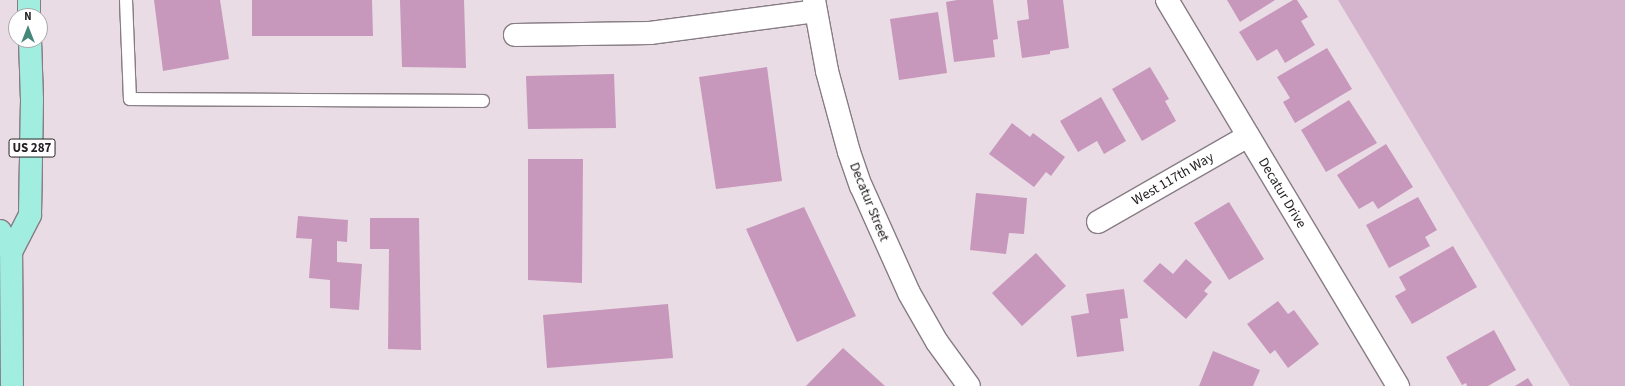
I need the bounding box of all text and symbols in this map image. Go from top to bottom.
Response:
north arrow [8,8,48,48]
text: N [24,9,32,24]
road number: US 287 [8,137,56,159]
street label: West 117th Way [1129,149,1217,209]
street label: Decatur Drive [1254,155,1310,231]
street label: Decatur Street [846,160,892,244]

